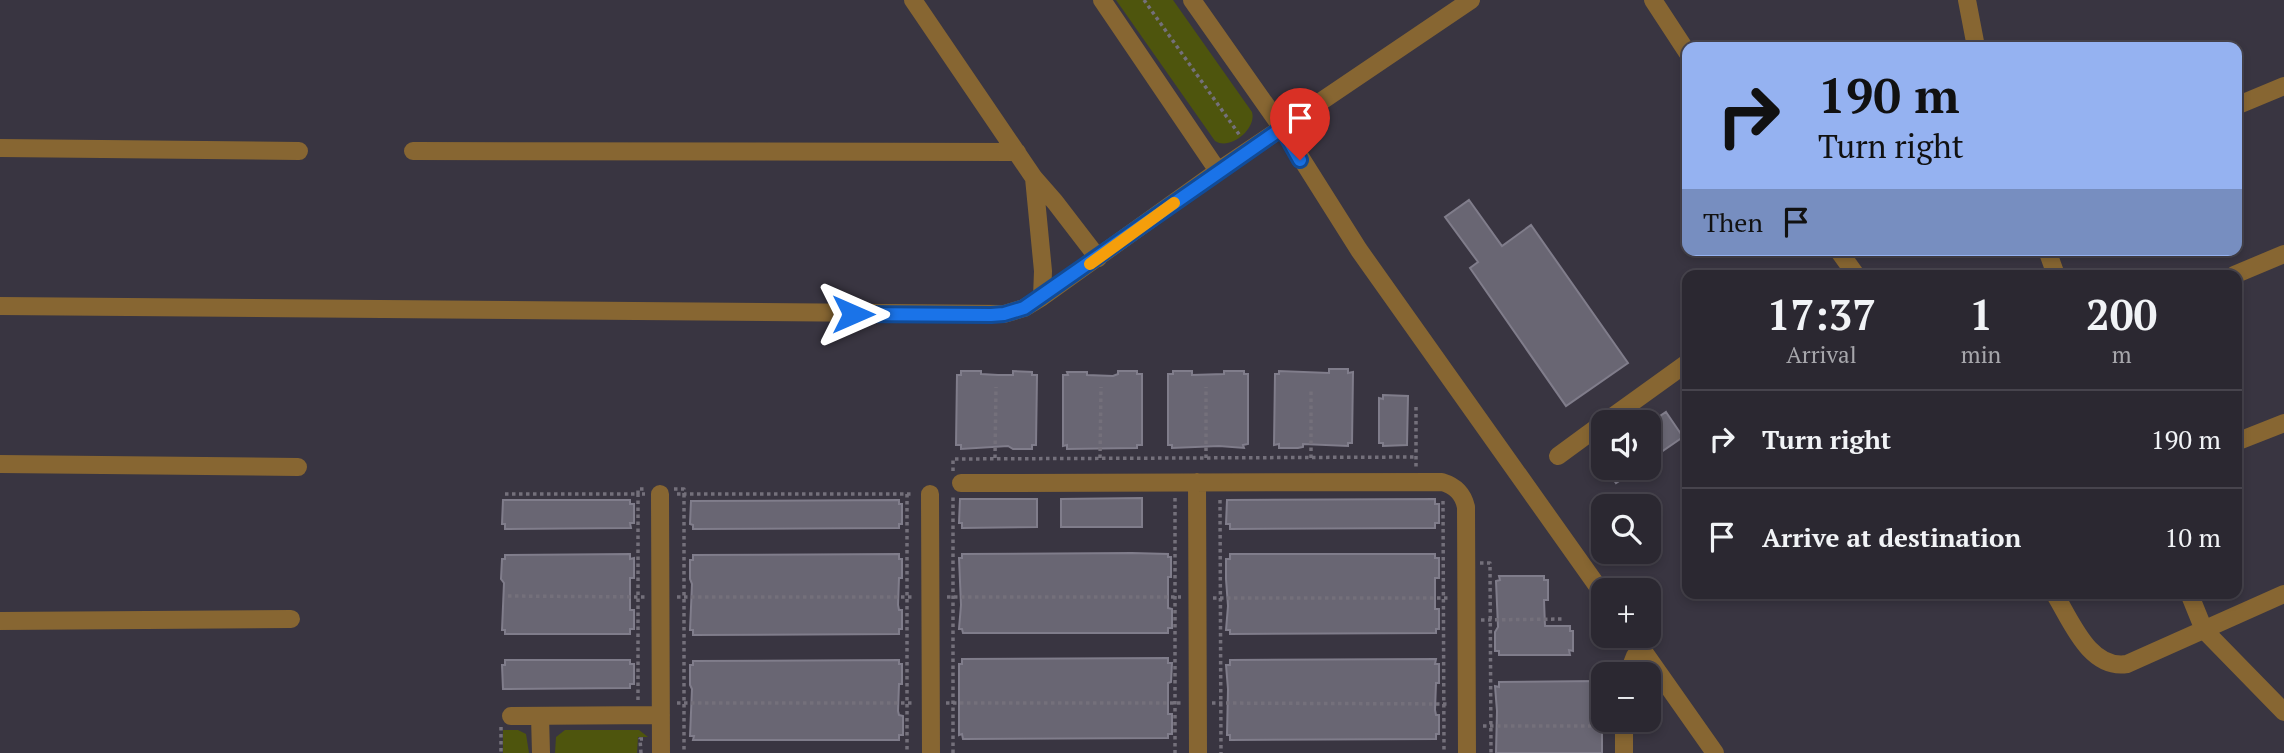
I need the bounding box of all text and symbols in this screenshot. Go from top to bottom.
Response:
text: 190 m [1818,62,1960,127]
icon: right [1703,70,1794,161]
pin [1270,88,1330,160]
icon: arrive [1281,99,1319,137]
text: Turn right [1818,125,1964,167]
icon: arrive [1777,203,1815,241]
text: Then [1703,205,1763,239]
position arrow [816,277,890,351]
text: 17:37 [1767,286,1876,342]
text: 1 [1969,286,1993,342]
text: 200 [2086,286,2157,342]
text: Arrival [1786,339,1857,370]
text: min [1961,339,2001,370]
text: m [2112,339,2132,370]
map controls [1591,410,1661,732]
button: sound [1591,410,1661,480]
icon: right [1703,420,1741,458]
text: Turn right [1762,422,1891,456]
text: 190 m [2151,422,2221,456]
button: search [1591,494,1661,564]
icon: arrive [1703,518,1741,556]
text: Arrive at destination [1762,520,2021,554]
text: 10 m [2165,520,2221,554]
button: + [1591,578,1661,648]
button: − [1591,662,1661,732]

